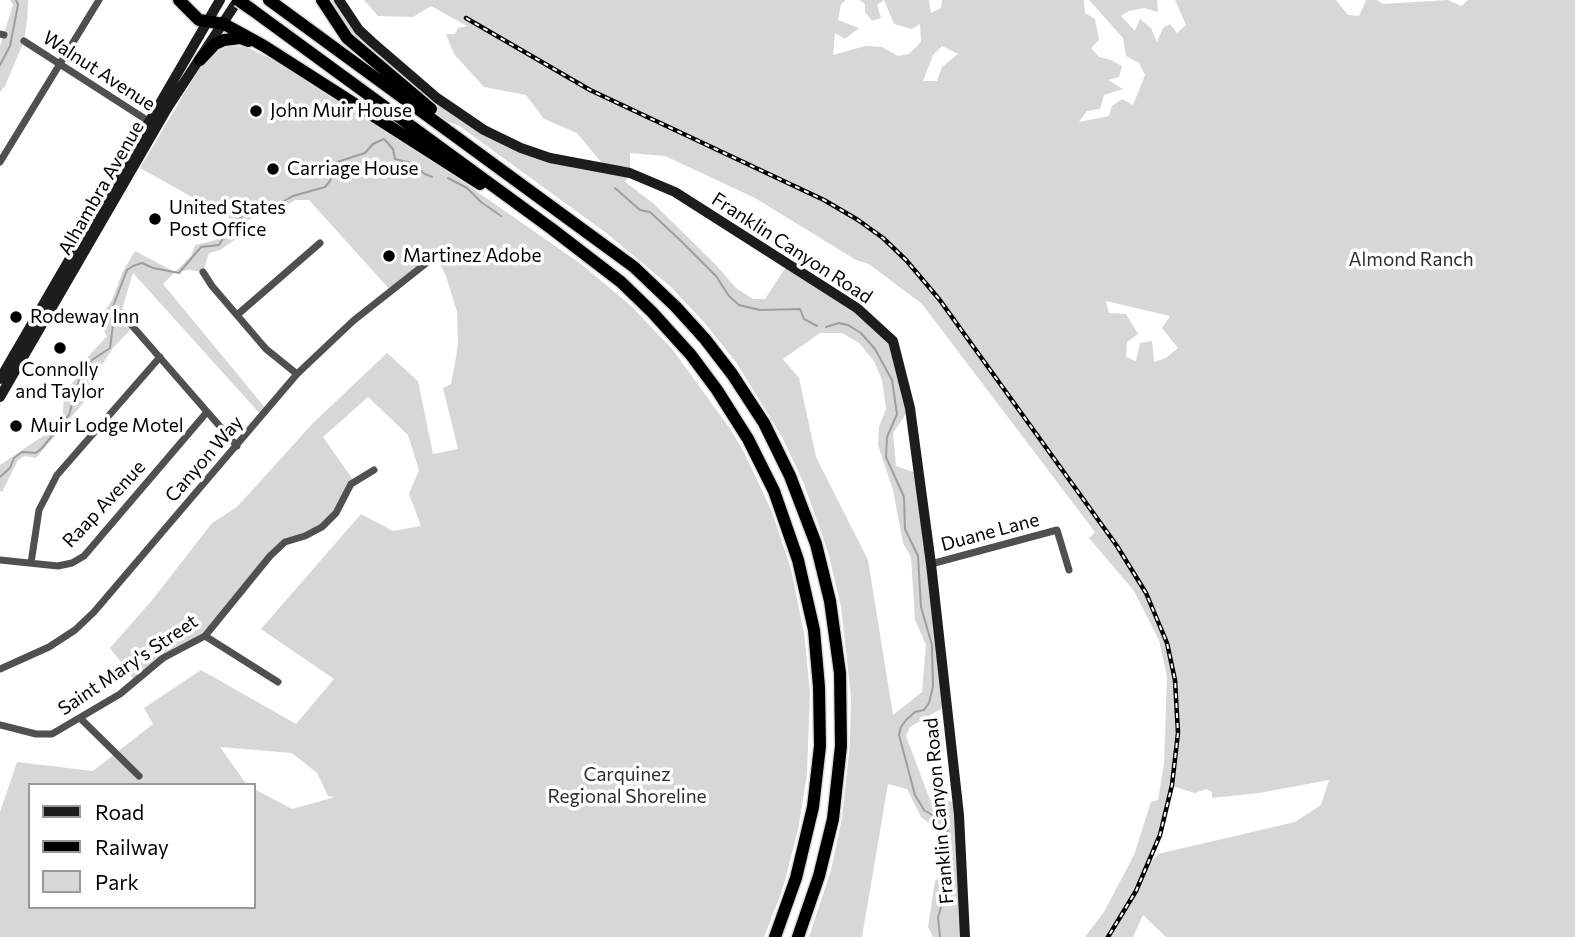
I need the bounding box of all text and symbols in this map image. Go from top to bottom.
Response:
street label: Walnut Avenue [39,26,159,116]
place label: John Muir House [270,100,412,122]
marker: John Muir House [248,103,264,119]
street label: Alhambra Avenue [53,117,149,259]
place label: Carriage House [287,158,419,180]
marker: Carriage House [265,161,281,177]
street label: Franklin Canyon Road [707,188,877,308]
place label: United States Post Office [169,197,286,241]
marker: United States Post Office [147,211,163,227]
place label: Martinez Adobe [403,245,541,267]
marker: Martinez Adobe [381,248,397,264]
park label: Almond Ranch [1348,249,1474,271]
place label: Rodeway Inn [30,306,140,328]
marker: Rodeway Inn [8,309,24,325]
marker: Connolly and Taylor [52,340,68,356]
place label: Connolly and Taylor [15,359,105,403]
street label: Canyon Way [160,411,248,507]
place label: Muir Lodge Motel [30,415,184,437]
marker: Muir Lodge Motel [8,418,24,434]
street label: Raap Avenue [58,456,150,552]
street label: Duane Lane [938,508,1042,556]
street label: Saint Mary's Street [54,610,202,720]
street label: Franklin Canyon Road [920,717,958,905]
park label: Carquinez Regional Shoreline [547,764,707,808]
legend [28,783,256,909]
text: Road [95,799,144,824]
text: Railway [95,834,169,859]
text: Park [95,869,139,894]

